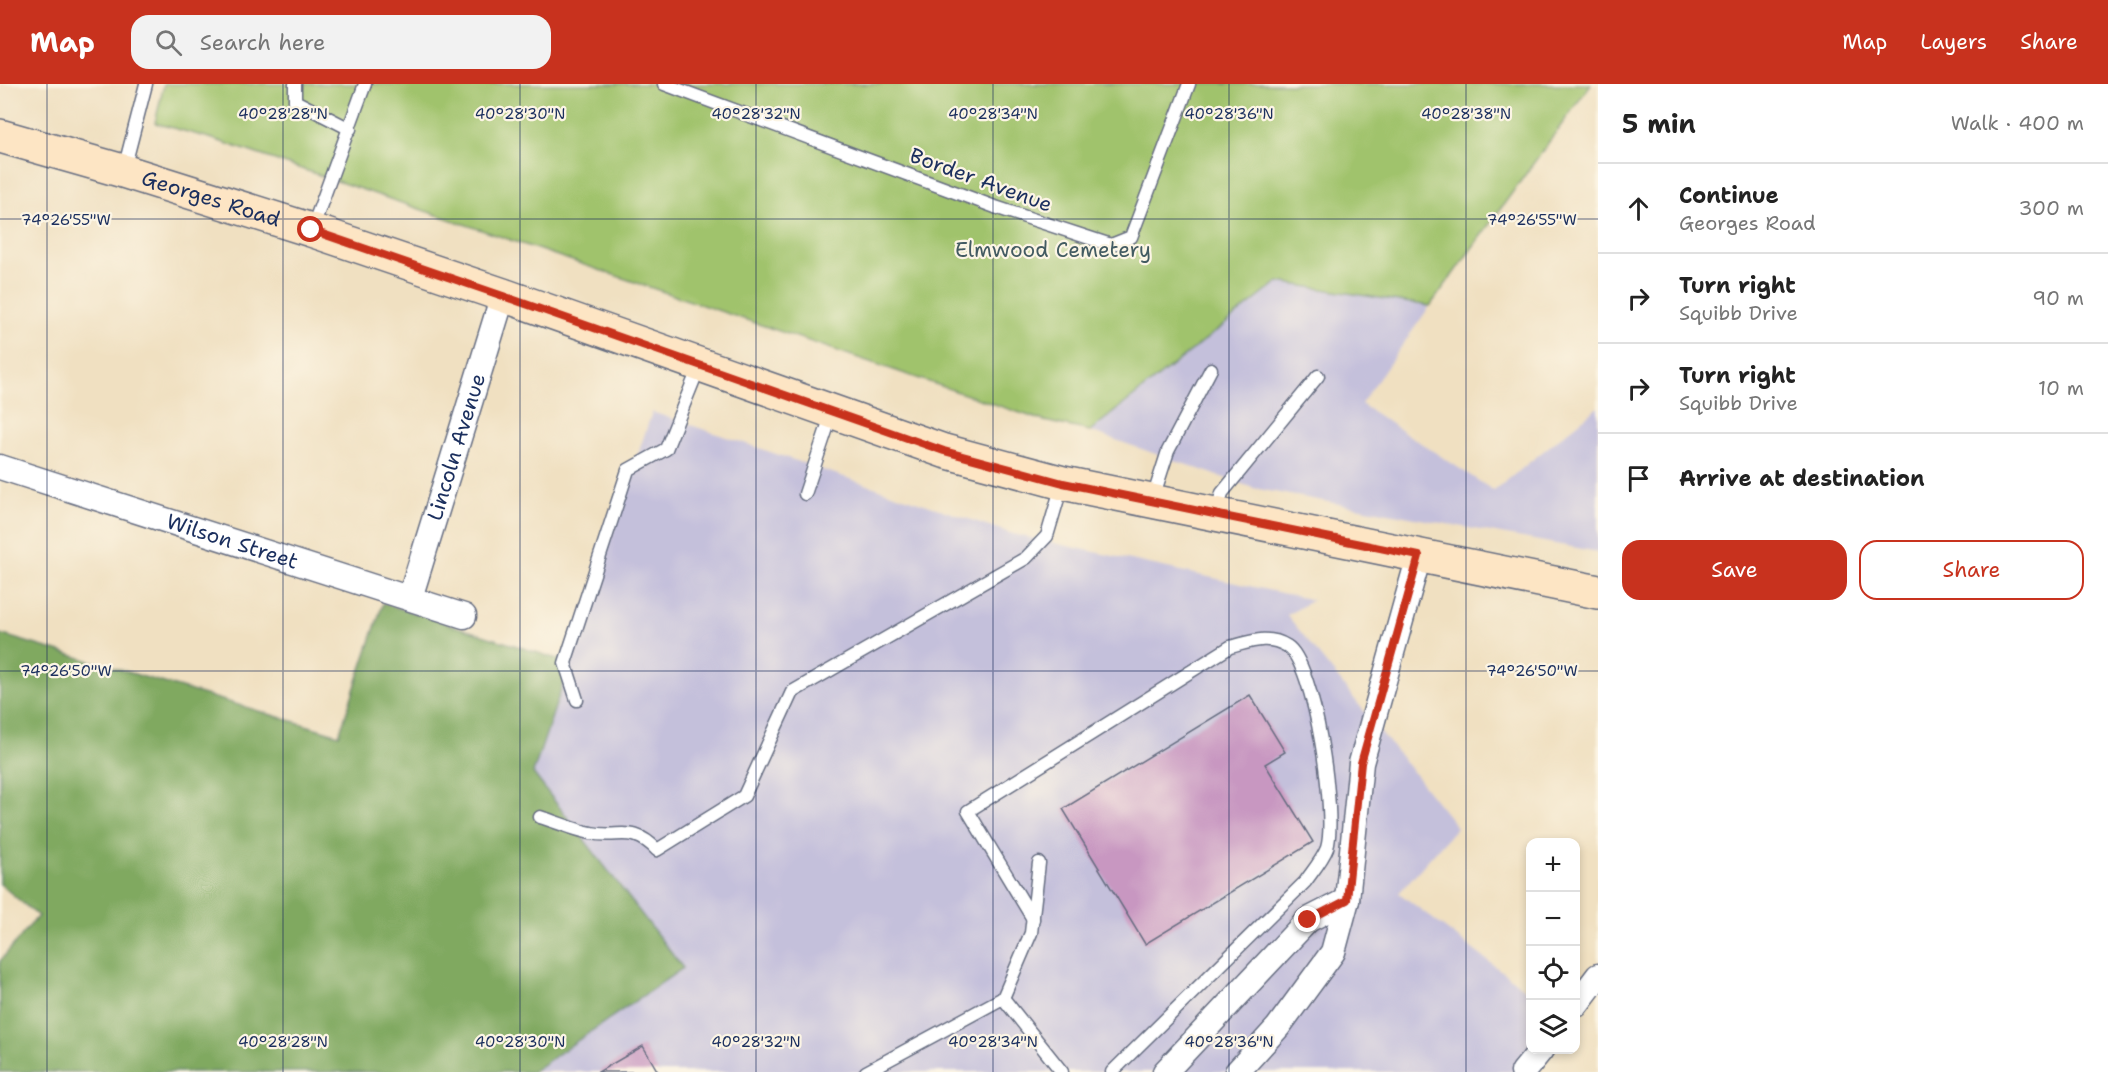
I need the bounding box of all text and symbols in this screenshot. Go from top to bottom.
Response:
search box [131,15,551,69]
text: Map [30,23,95,61]
icon: search [152,26,185,59]
text: Search here [200,28,325,57]
text: Map [1842,28,1887,56]
text: Layers [1920,28,1987,56]
text: Share [2020,28,2078,56]
text: 40°28'28"N [238,104,328,124]
text: 40°28'30"N [475,104,565,124]
text: 40°28'32"N [711,104,801,124]
text: 40°28'34"N [948,104,1038,124]
text: 40°28'36"N [1184,104,1274,124]
text: 40°28'38"N [1421,104,1511,124]
text: 5 min [1622,106,1696,141]
text: Walk · 400 m [1951,110,2084,136]
street label: Border Avenue [906,141,1056,219]
street label: Georges Road [138,164,284,233]
text: Continue [1679,181,1779,210]
icon: ahead [1622,192,1655,225]
text: 300 m [2018,195,2084,221]
text: 74°26'55"W [21,210,111,230]
text: 74°26'55"W [1487,210,1577,230]
text: Georges Road [1679,210,1816,236]
route start [297,216,323,242]
park label: Elmwood Cemetery [955,236,1151,264]
text: Turn right [1679,271,1796,300]
icon: right [1622,282,1655,315]
text: 90 m [2032,285,2084,311]
text: Squibb Drive [1679,300,1798,326]
text: Turn right [1679,361,1796,390]
street label: Lincoln Avenue [421,370,492,524]
icon: right [1622,372,1655,405]
text: 10 m [2038,375,2084,401]
text: Squibb Drive [1679,390,1798,416]
icon: arrive [1622,462,1655,495]
text: Arrive at destination [1679,464,1925,493]
street label: Wilson Street [163,507,302,576]
button: Save [1622,540,1847,600]
button: Share [1859,540,2084,600]
text: 74°26'50"W [20,661,112,681]
text: 74°26'50"W [1486,661,1578,681]
map controls [1526,838,1580,1054]
button: + [1526,838,1580,892]
button: − [1526,892,1580,946]
route end [1294,906,1320,932]
button: locate [1526,946,1580,1000]
button: layers [1526,1000,1580,1054]
text: 40°28'28"N [238,1032,328,1052]
text: 40°28'30"N [475,1032,565,1052]
text: 40°28'32"N [711,1032,801,1052]
text: 40°28'34"N [948,1032,1038,1052]
text: 40°28'36"N [1184,1032,1274,1052]

